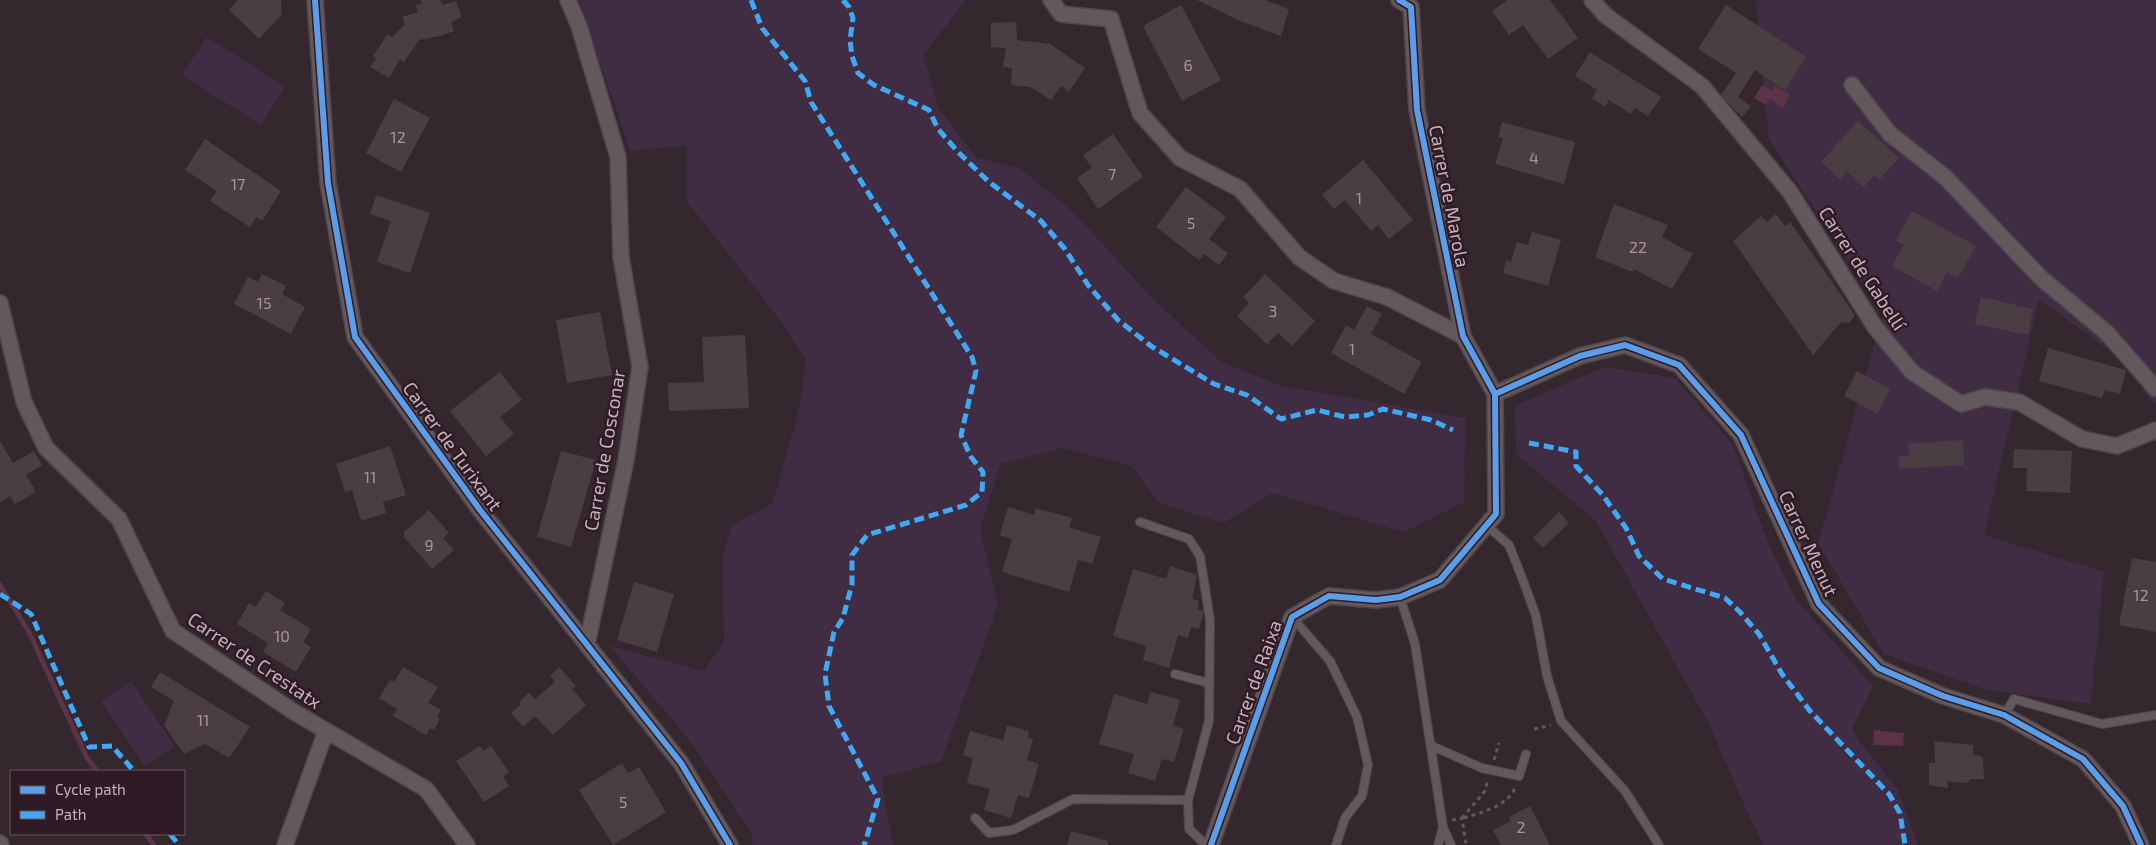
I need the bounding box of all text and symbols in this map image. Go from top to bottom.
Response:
house number: 6 [1183,55,1193,74]
street label: Carrer de Marola [1425,123,1475,269]
house number: 12 [390,127,406,146]
house number: 4 [1529,148,1539,167]
house number: 7 [1108,164,1116,183]
house number: 17 [231,174,245,193]
house number: 1 [1356,188,1362,207]
street label: Carrer de Gabellí [1815,202,1912,335]
house number: 5 [1187,213,1195,232]
house number: 22 [1629,237,1647,256]
house number: 15 [257,293,271,312]
house number: 3 [1269,301,1277,320]
house number: 1 [1349,339,1355,358]
street label: Carrer de Cosconar [578,367,630,533]
street label: Carrer de Turixant [398,377,508,515]
house number: 11 [364,467,376,486]
street label: Carrer Menut [1775,487,1843,599]
house number: 9 [424,535,434,554]
house number: 12 [2133,585,2149,604]
street label: Carrer de Crestatx [184,607,326,713]
street label: Carrer de Raixa [1220,617,1286,747]
house number: 10 [274,626,290,645]
house number: 11 [197,710,209,729]
legend [10,770,185,835]
text: Cycle path [55,780,126,798]
house number: 5 [619,792,627,811]
text: Path [55,805,86,823]
house number: 2 [1517,817,1526,836]

